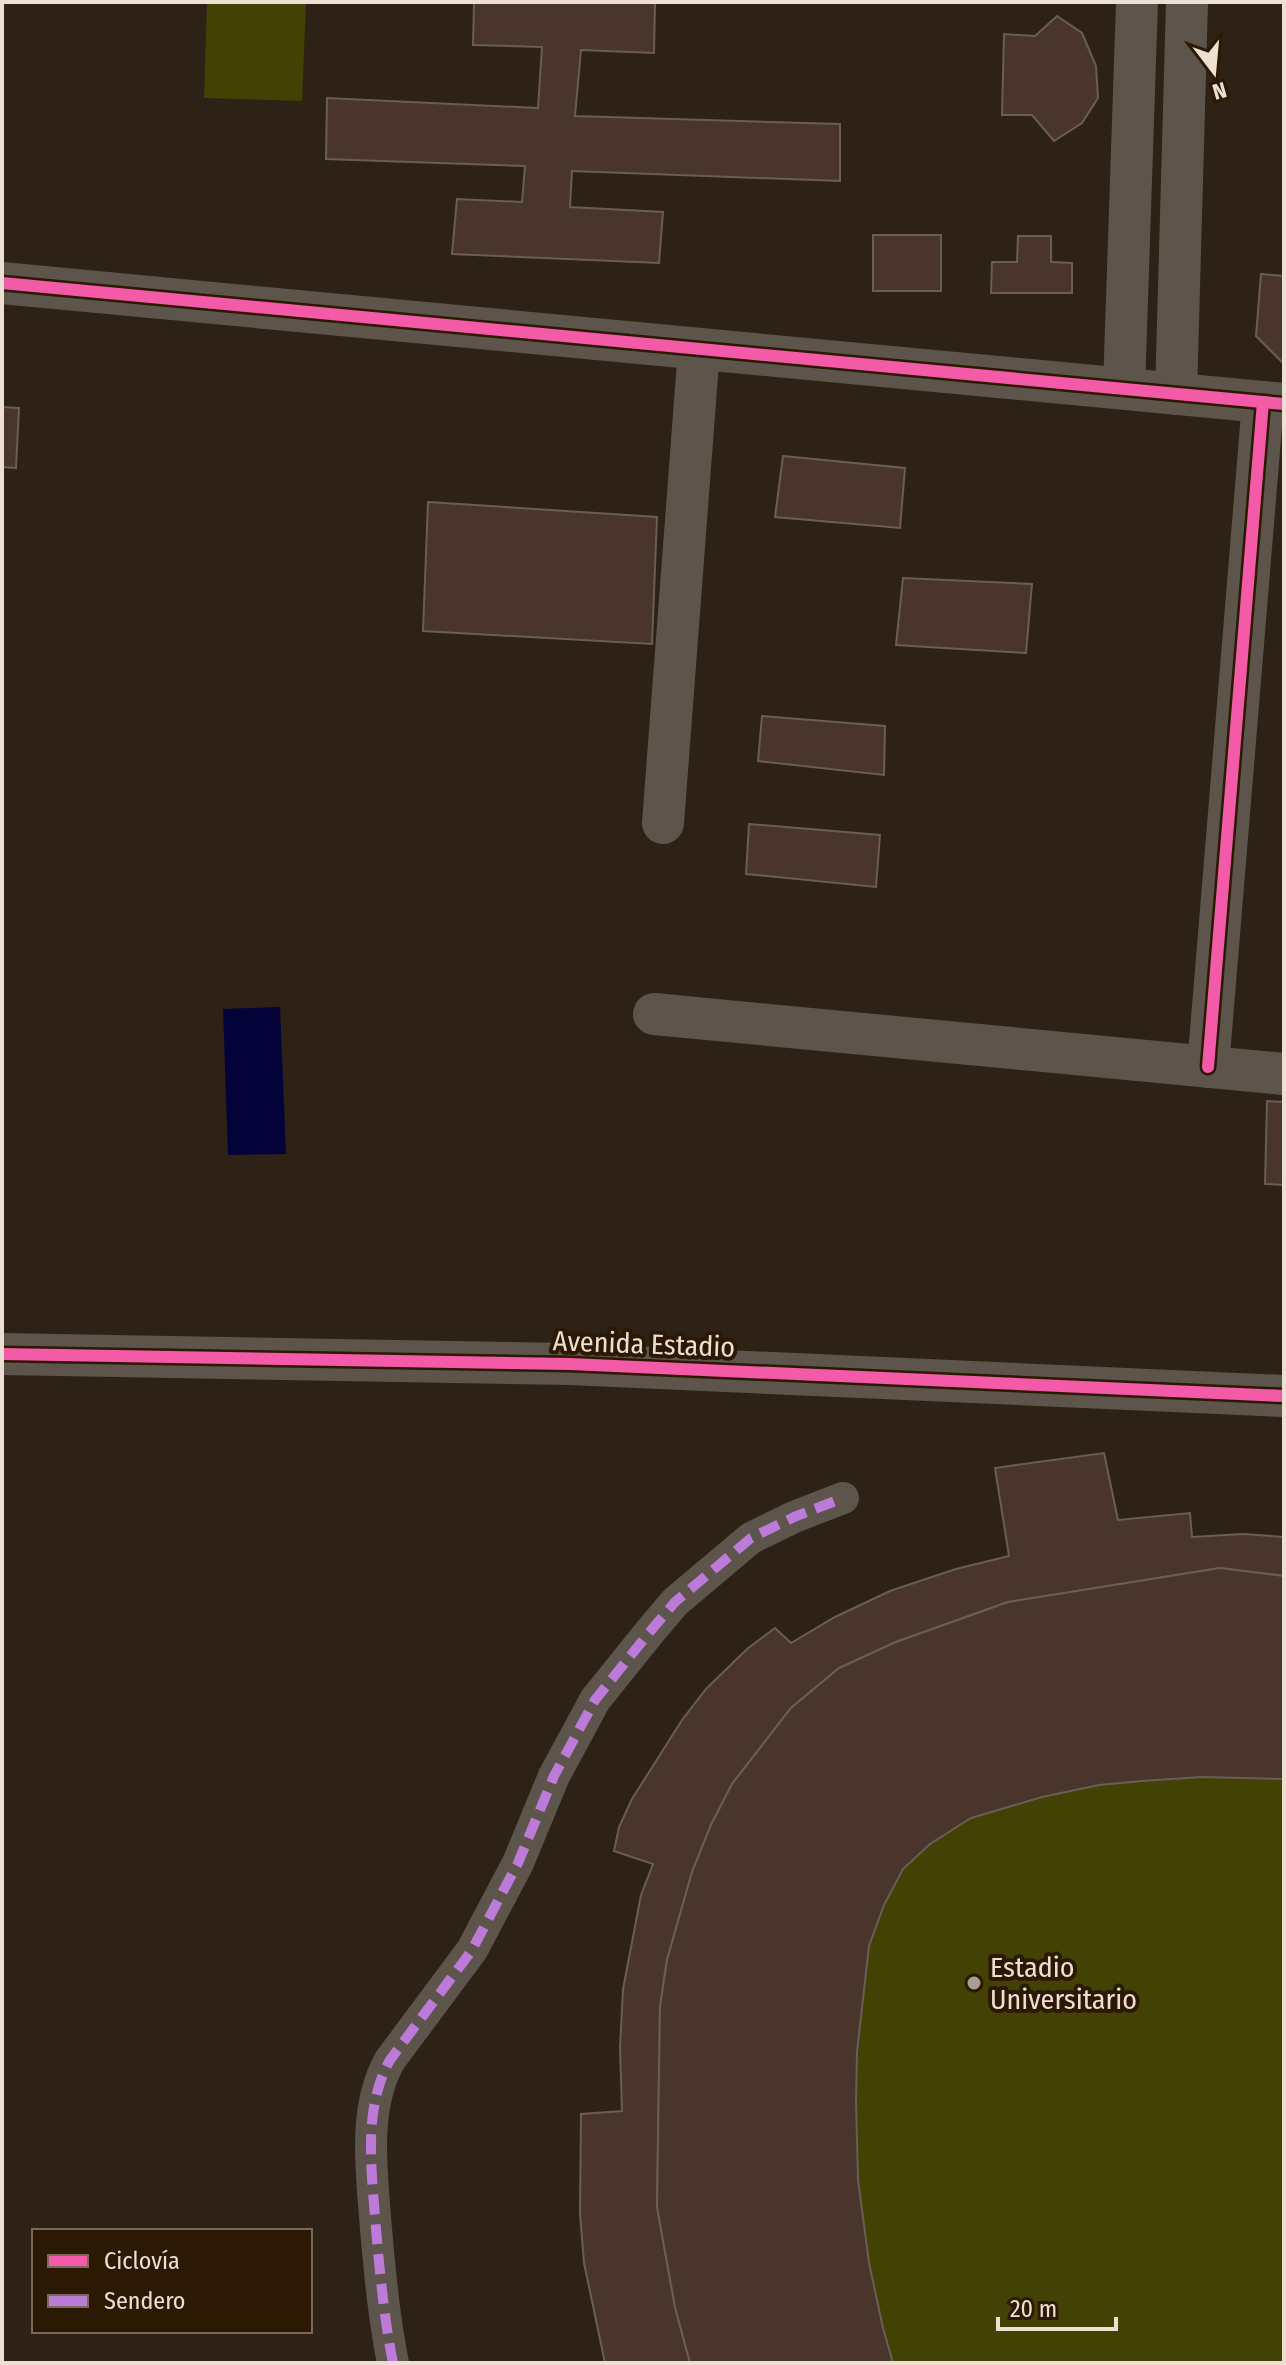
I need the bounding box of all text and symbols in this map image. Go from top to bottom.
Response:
north arrow [1174,32,1254,112]
text: N [1209,76,1229,106]
street label: Avenida Estadio [552,1324,736,1364]
place label: Estadio Universitario [990,1951,1137,2016]
marker: Estadio Universitario [965,1974,983,1992]
legend [32,2229,312,2333]
text: Ciclovía [104,2247,180,2275]
scale bar [998,2281,1116,2331]
text: Sendero [104,2287,185,2315]
text: 20 m [1010,2295,1057,2323]

